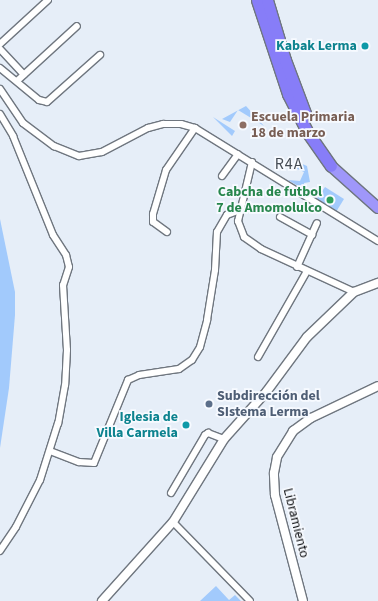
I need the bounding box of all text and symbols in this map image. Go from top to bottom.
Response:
place label: Kabak Lerma [276,38,357,54]
marker: Kabak Lerma [360,41,370,51]
place label: Escuela Primaria 18 de marzo [251,109,355,142]
marker: Escuela Primaria 18 de marzo [238,120,248,130]
district label: R4A [275,154,303,174]
place label: Cabcha de futbol 7 de Amomolulco [216,184,322,216]
marker: Cabcha de futbol 7 de Amomolulco [325,195,335,205]
place label: Subdirección del SIstema Lerma [217,388,320,420]
marker: Subdirección del SIstema Lerma [204,399,214,409]
place label: Iglesia de Villa Carmela [96,409,178,442]
marker: Iglesia de Villa Carmela [181,420,191,430]
street label: Libramiento [279,486,313,560]

